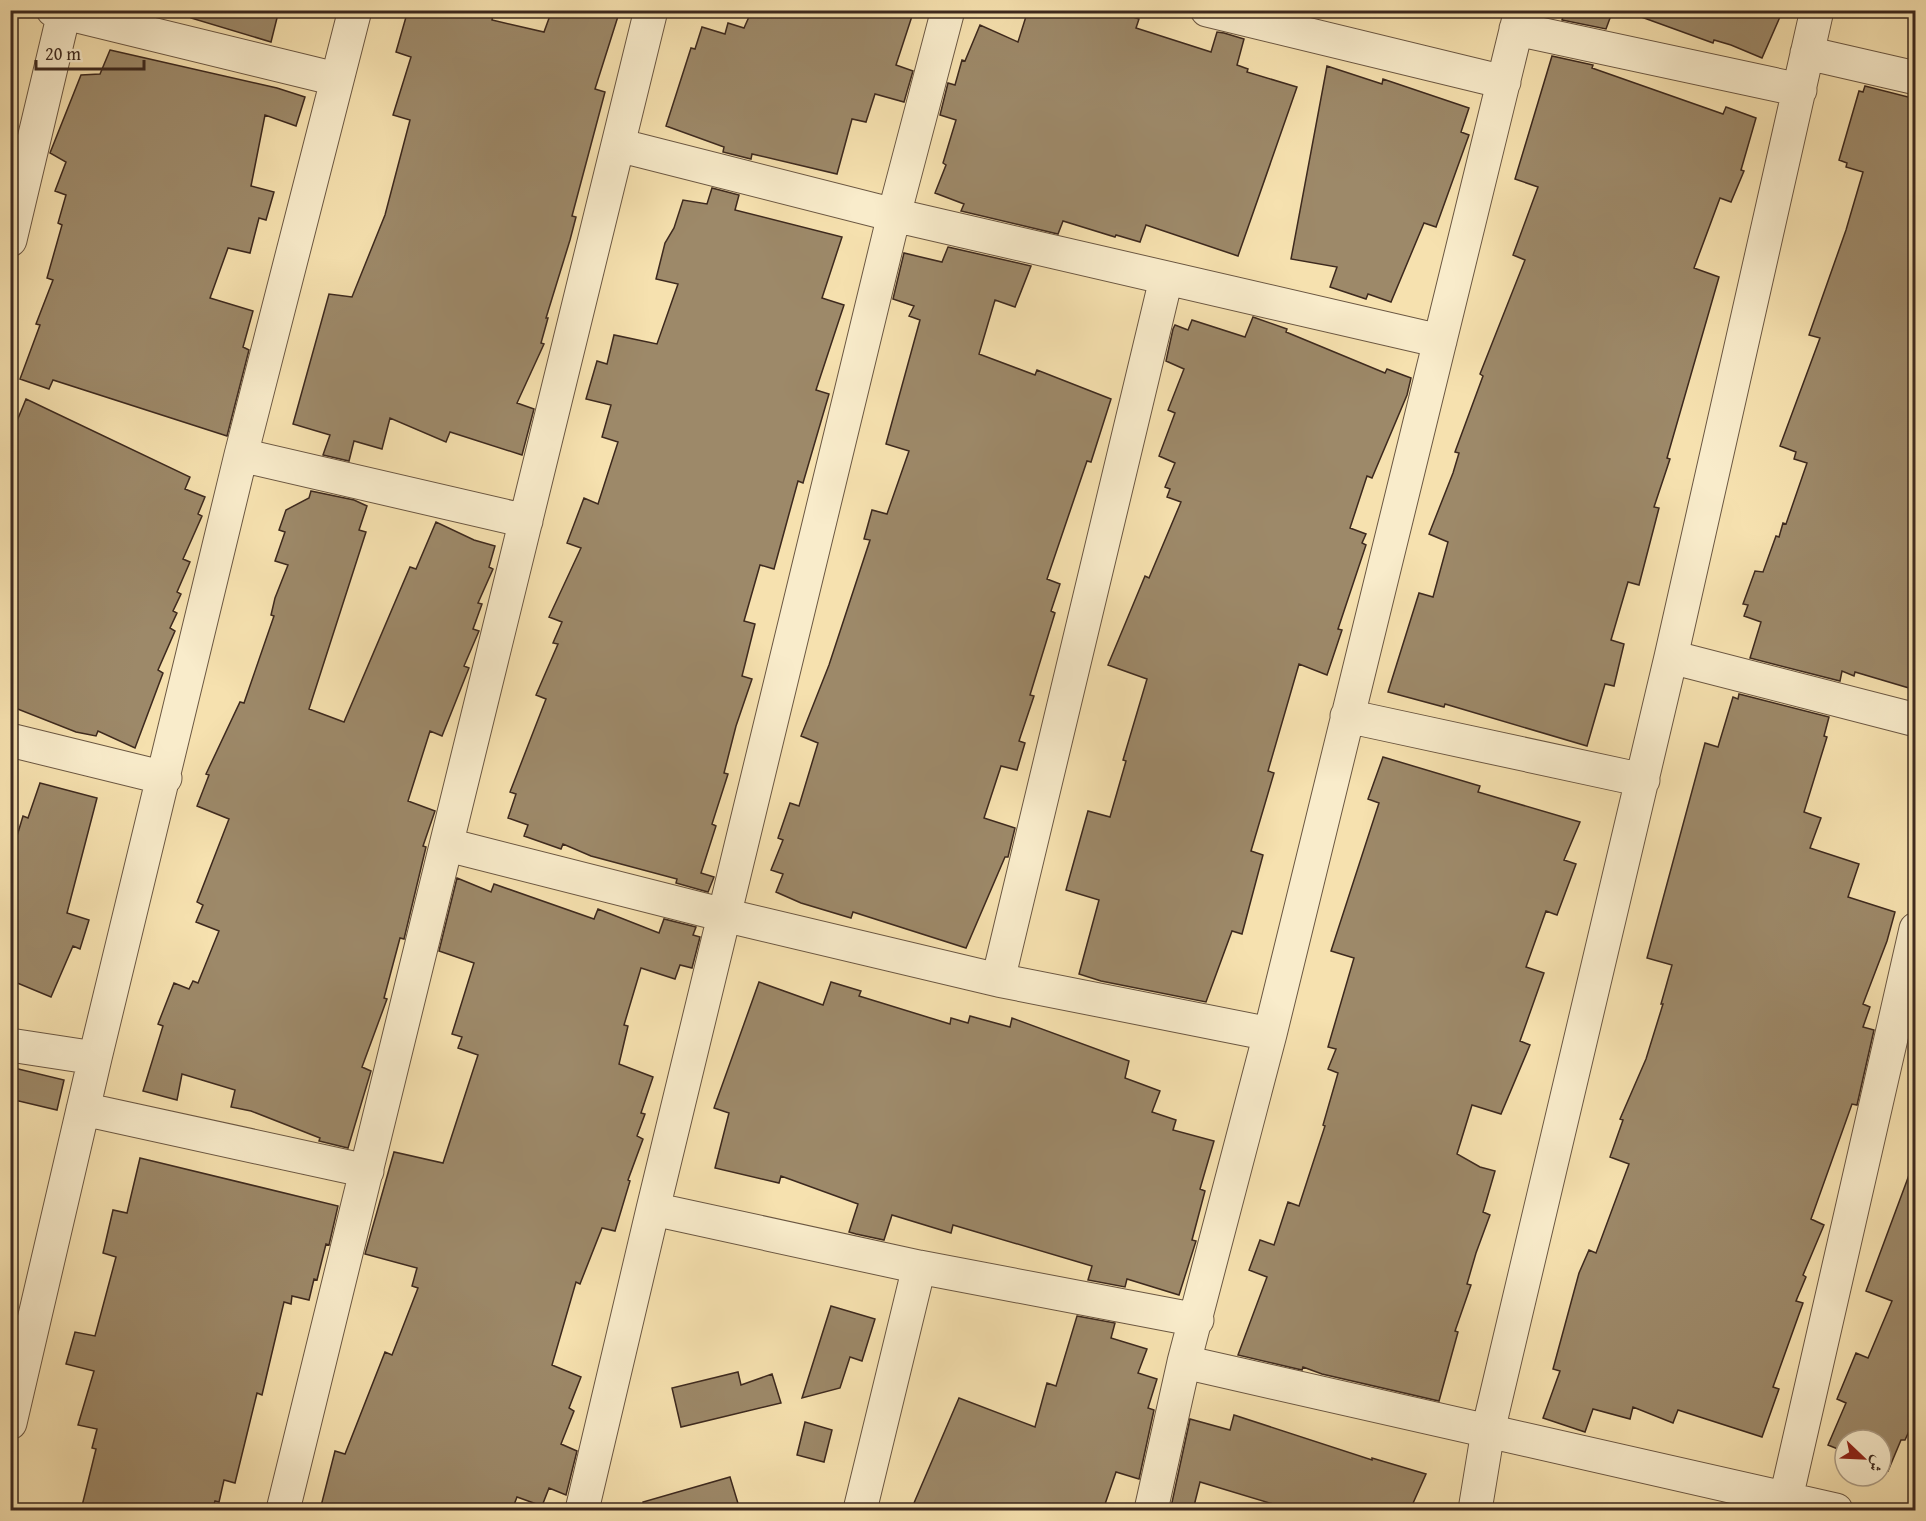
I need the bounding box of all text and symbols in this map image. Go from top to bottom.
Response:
scale bar [36,33,144,71]
text: 20 m [45,40,81,67]
north arrow [1833,1428,1893,1488]
text: ش [1863,1452,1891,1476]

